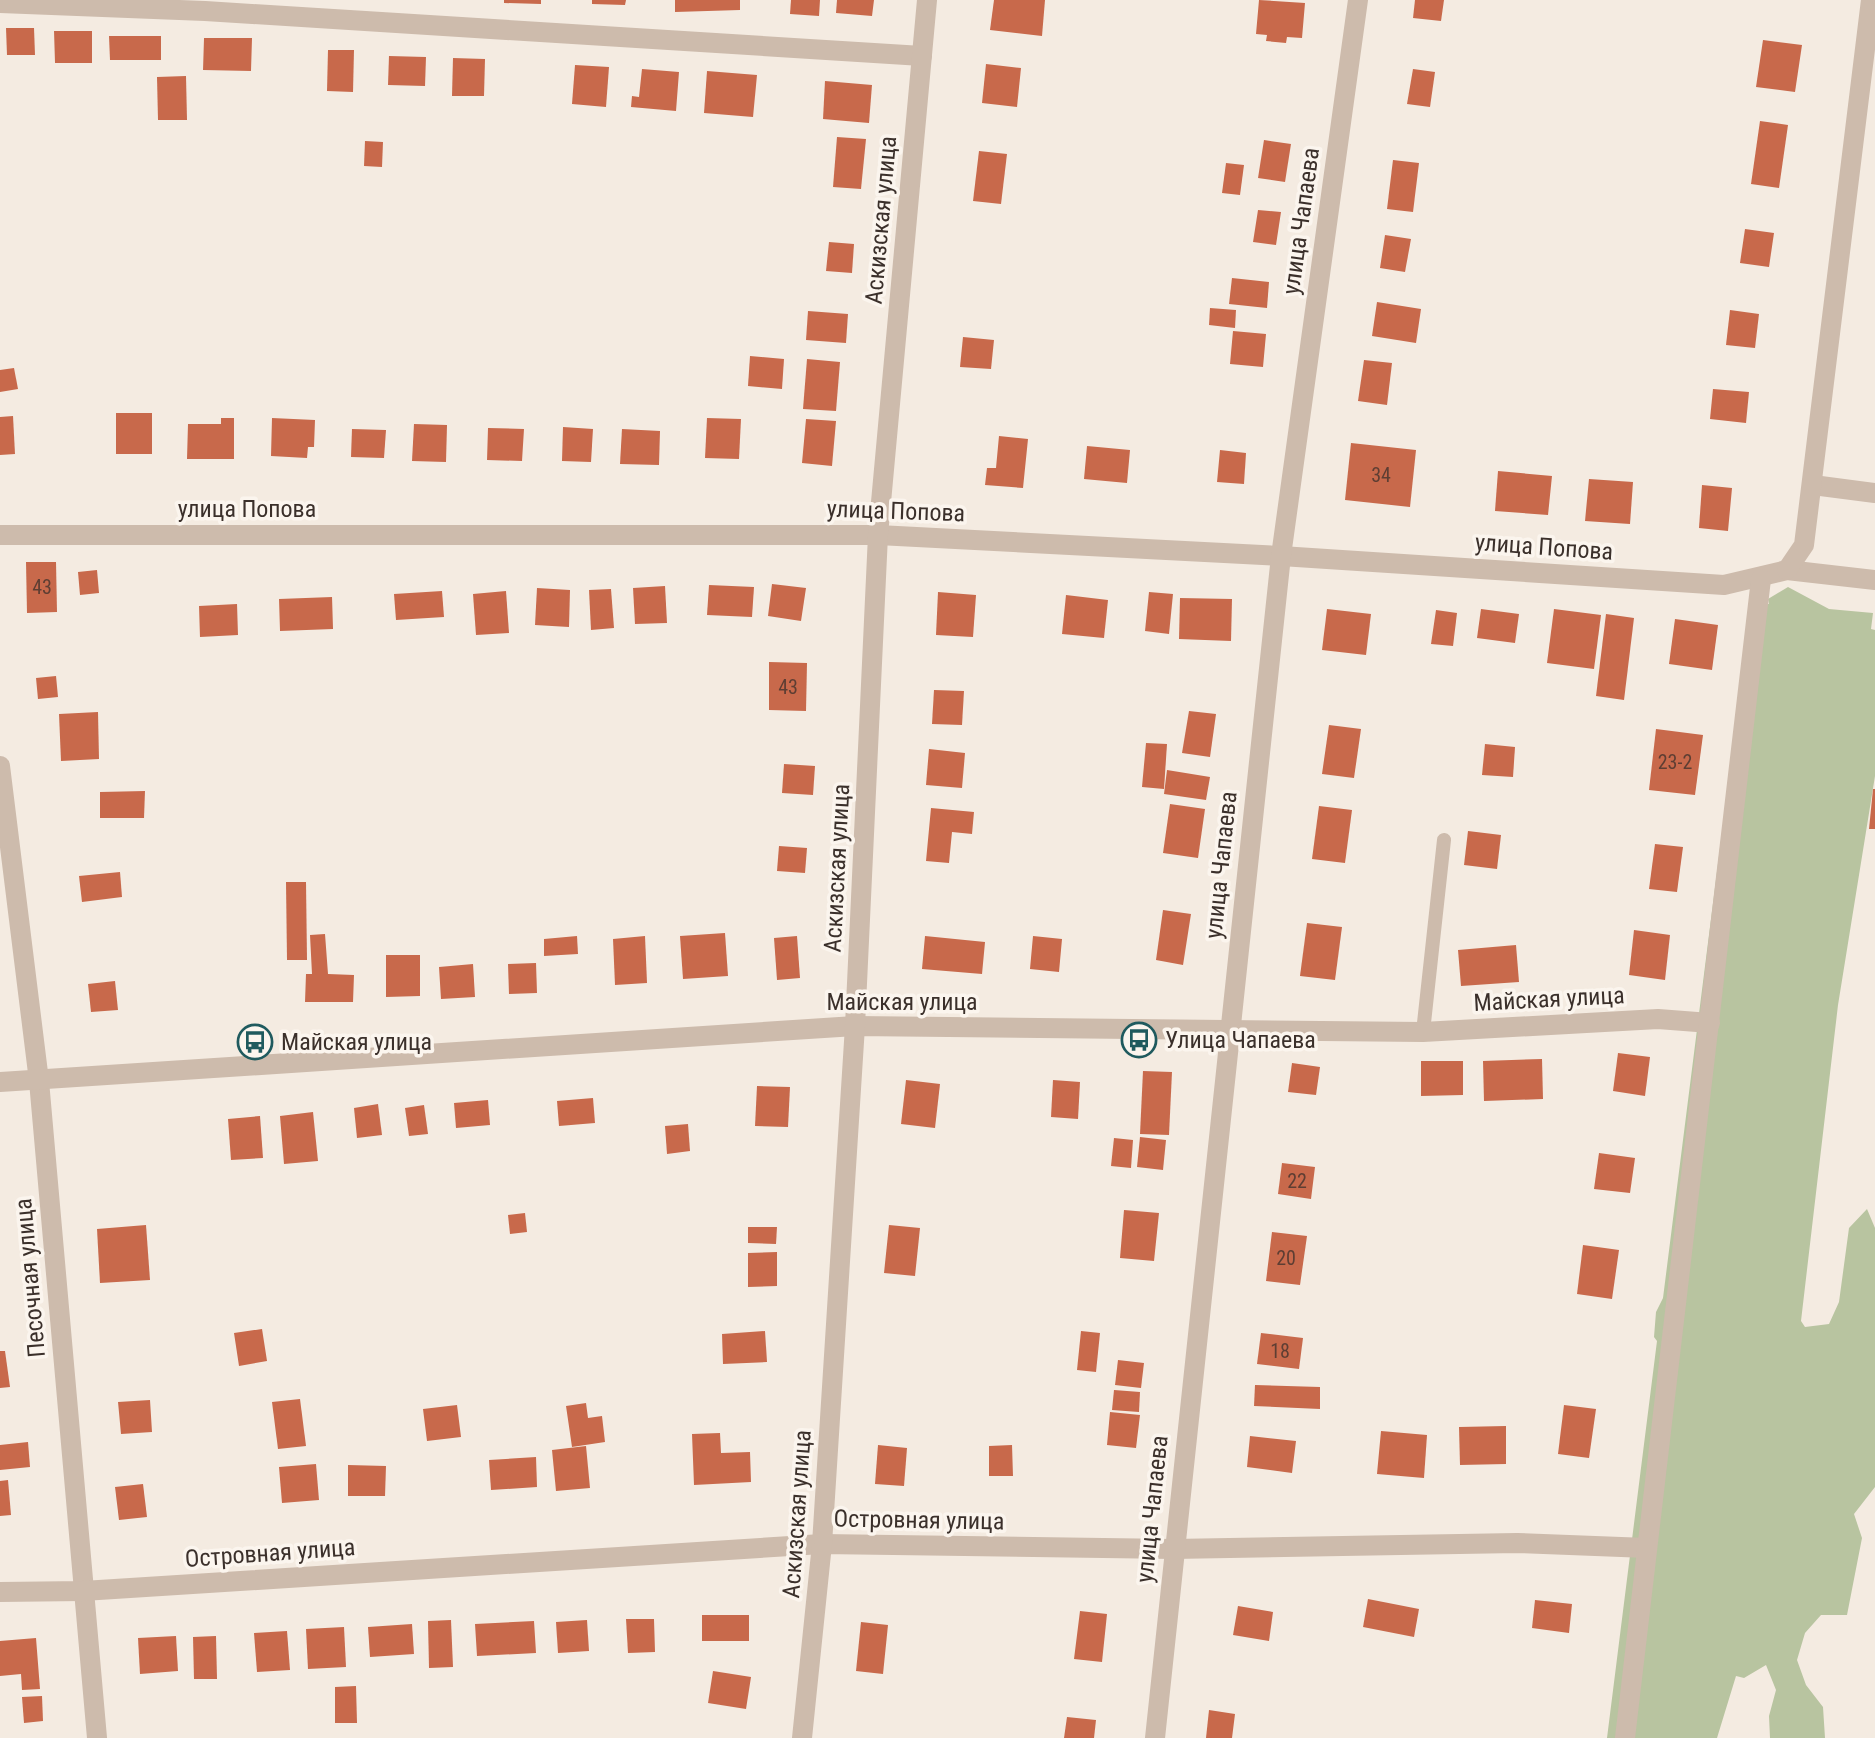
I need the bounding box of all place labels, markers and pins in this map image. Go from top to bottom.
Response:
bus stop icon: Улица Чапаева [1120,1021,1158,1059]
bus stop icon: Майская улица [236,1023,274,1061]
place label: Улица Чапаева [1165,1026,1316,1054]
place label: Майская улица [281,1028,432,1056]

